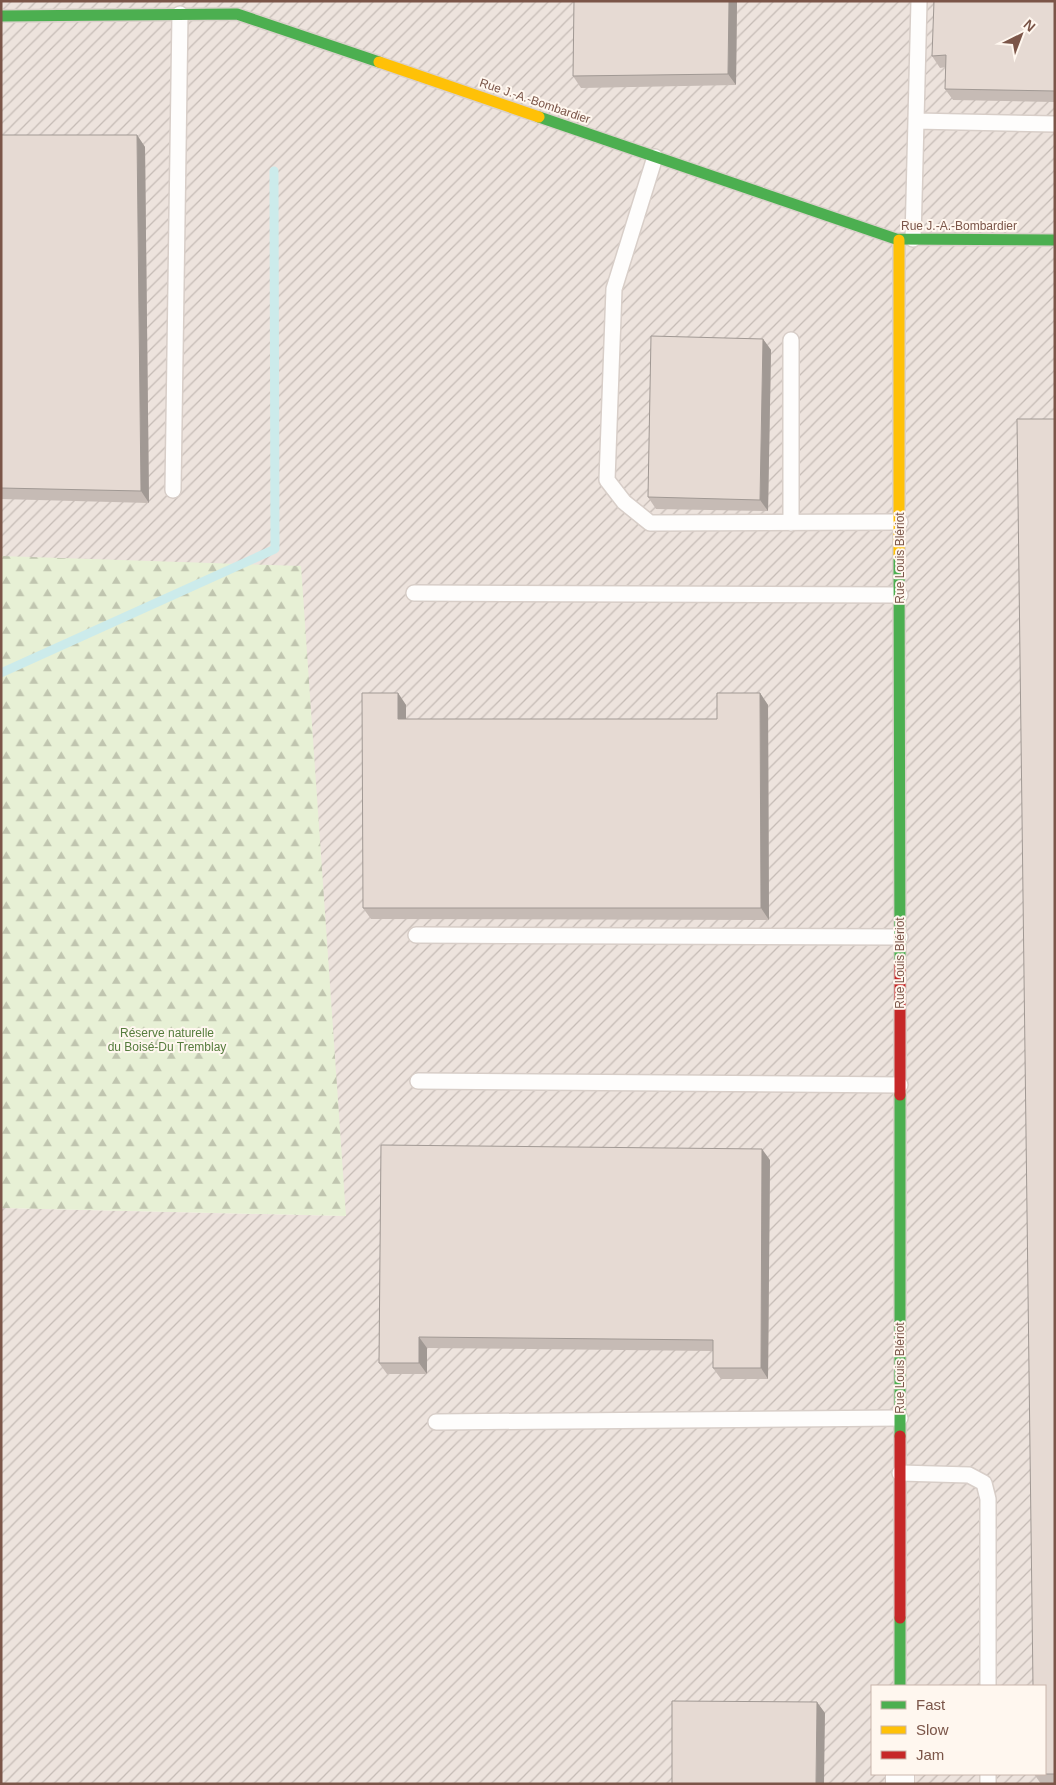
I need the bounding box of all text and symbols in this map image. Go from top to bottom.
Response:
north arrow [996,10,1046,60]
text: N [1021,16,1039,35]
street label: Rue J.-A.-Bombardier [478,75,592,127]
street label: Rue J.-A.-Bombardier [901,219,1017,233]
street label: Rue Louis Blériot [893,512,907,604]
street label: Rue Louis Blériot [893,917,907,1009]
park label: Réserve naturelle du Boisé-Du Tremblay [108,1026,226,1054]
street label: Rue Louis Blériot [893,1322,907,1414]
legend [871,1685,1046,1775]
text: Fast [916,1696,946,1713]
text: Slow [916,1721,949,1738]
text: Jam [916,1746,944,1763]

